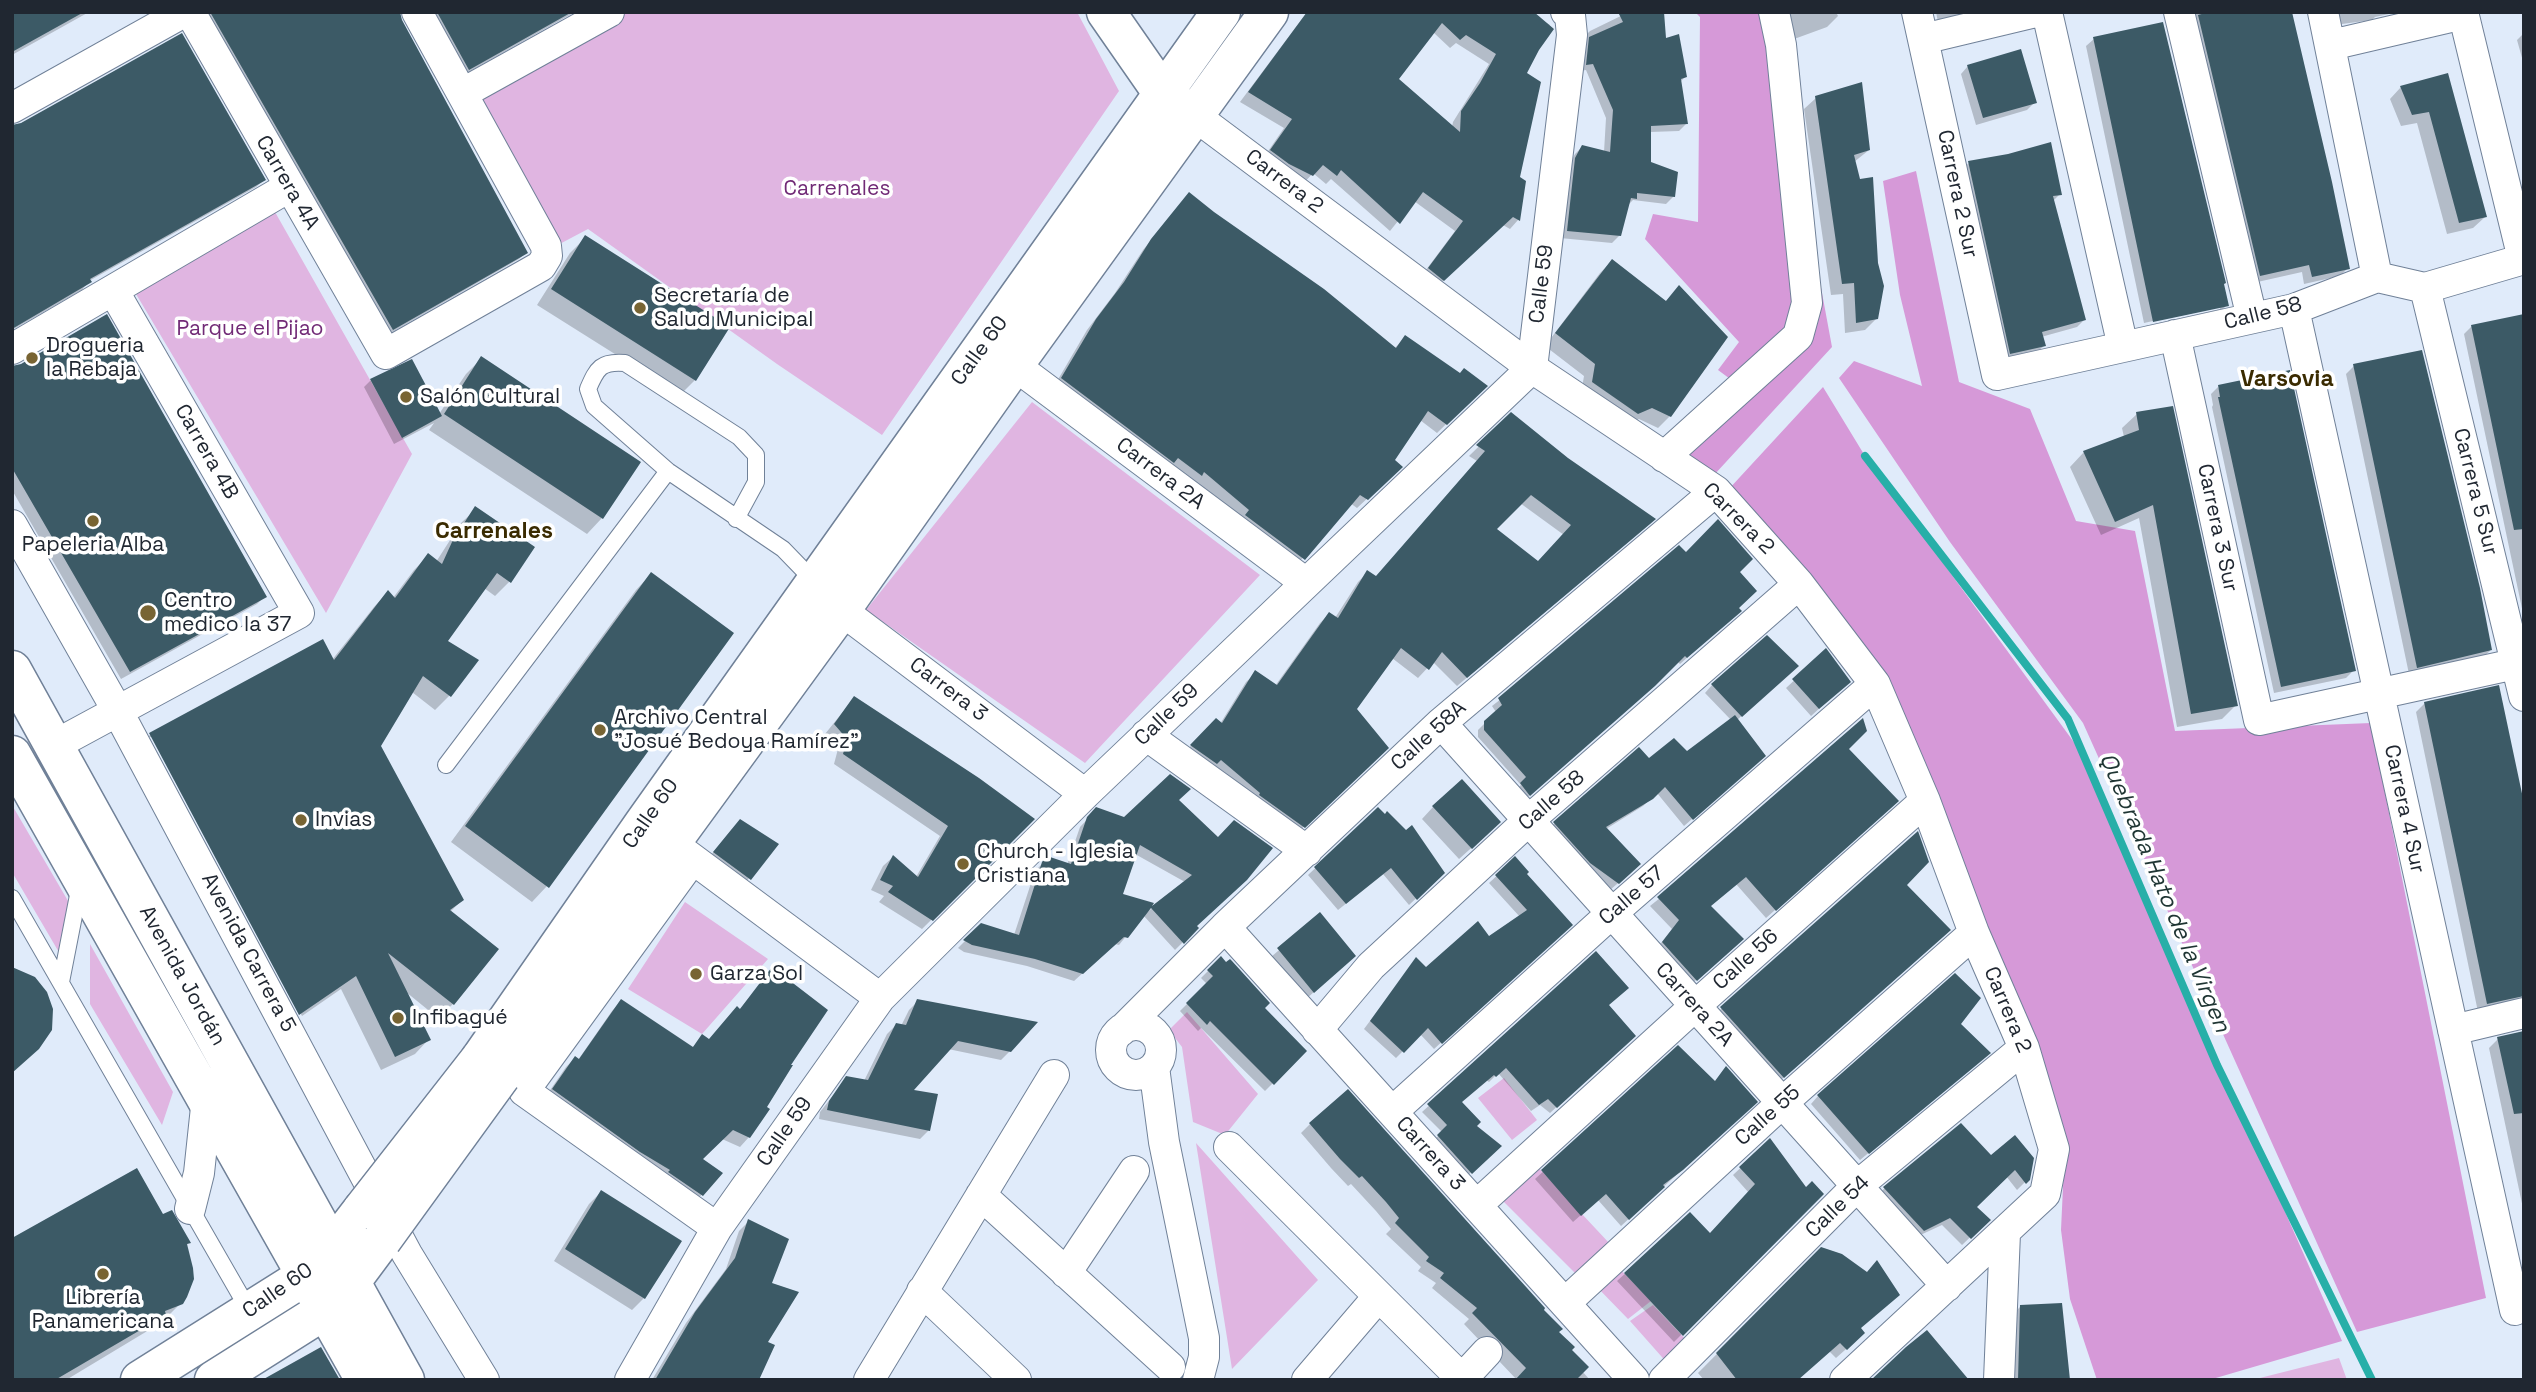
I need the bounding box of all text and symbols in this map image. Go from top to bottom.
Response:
street label: Carrera 2 Sur [1931,128,1983,260]
street label: Carrera 4A [250,131,324,235]
street label: Carrera 2 [1240,145,1328,219]
park label: Carrenales [783,176,891,202]
street label: Calle 59 [1525,243,1559,325]
place label: Secretaría de Salud Municipal [654,283,813,333]
street label: Calle 58 [2221,292,2305,336]
marker: Secretaría de Salud Municipal [632,300,648,316]
street label: Calle 60 [946,311,1014,391]
park label: Parque el Pijao [177,316,323,342]
place label: Drogueria la Rebaja [46,333,144,383]
marker: Drogueria la Rebaja [24,350,40,366]
district label: Varsovia [2240,366,2334,394]
place label: Salón Cultural [420,384,560,410]
marker: Salón Cultural [398,389,414,405]
street label: Carrera 4B [169,400,243,504]
street label: Carrera 5 Sur [2447,426,2503,558]
street label: Carrera 2A [1111,433,1209,515]
street label: Carrera 3 Sur [2191,462,2243,594]
street label: Carrera 2 [1697,478,1779,560]
marker: Papeleria Alba [85,513,101,529]
district label: Carrenales [435,518,553,546]
place label: Papeleria Alba [22,532,164,558]
place label: Centro medico la 37 [164,588,291,638]
marker: Centro medico la 37 [138,603,158,623]
street label: Carrera 3 [904,653,992,727]
street label: Calle 59 [1130,678,1204,752]
street label: Calle 58A [1386,696,1472,776]
place label: Archivo Central "Josué Bedoya Ramírez" [614,705,859,755]
marker: Archivo Central "Josué Bedoya Ramírez" [592,722,608,738]
street label: Carrera 4 Sur [2378,742,2430,876]
water label: Quebrada Hato de la Virgen [2093,749,2235,1037]
street label: Calle 58 [1514,765,1590,837]
street label: Calle 60 [618,774,684,854]
place label: Invias [315,807,372,833]
marker: Invias [293,812,309,828]
place label: Church - Iglesia Cristiana [977,839,1134,889]
marker: Church - Iglesia Cristiana [955,856,971,872]
street label: Calle 57 [1594,861,1670,931]
street label: Avenida Carrera 5 [196,869,300,1037]
street label: Avenida Jordán [133,902,231,1050]
street label: Calle 56 [1708,924,1784,996]
street label: Carrera 2A [1650,958,1738,1052]
place label: Garza Sol [710,961,803,987]
street label: Carrera 2 [1978,963,2036,1057]
marker: Garza Sol [688,966,704,982]
place label: Infibagué [412,1005,508,1031]
marker: Infibagué [390,1010,406,1026]
street label: Calle 55 [1730,1080,1806,1152]
street label: Calle 59 [752,1092,818,1172]
street label: Carrera 3 [1390,1112,1470,1196]
street label: Calle 54 [1801,1170,1875,1244]
street label: Calle 60 [238,1258,318,1324]
marker: Librería Panamericana [95,1266,111,1282]
place label: Librería Panamericana [32,1285,174,1335]

